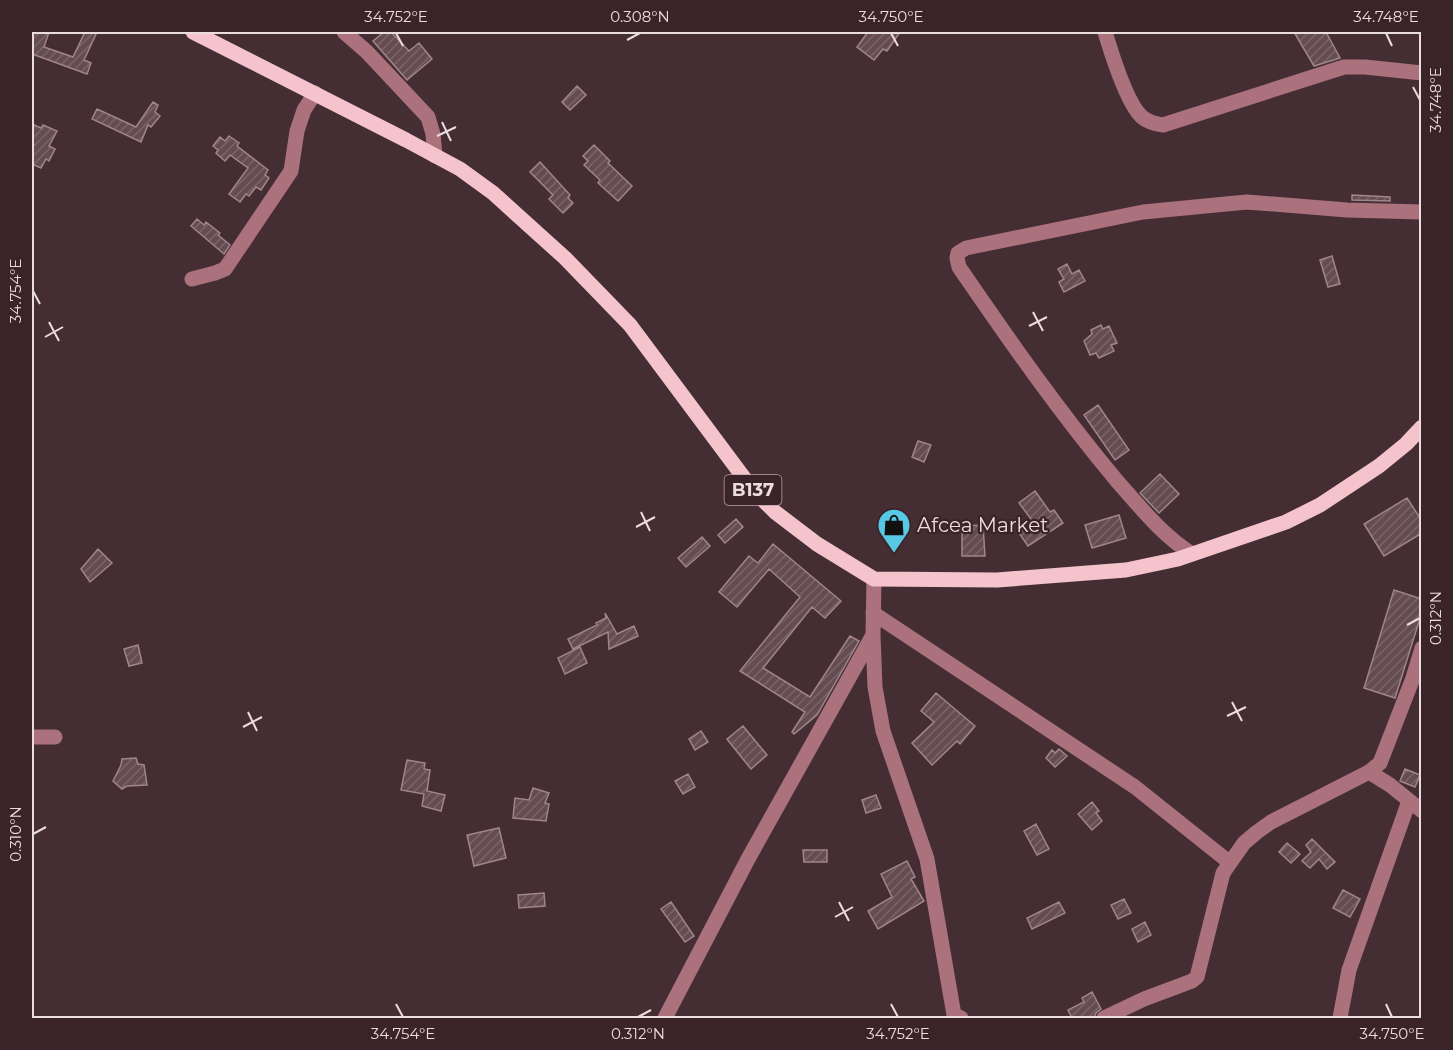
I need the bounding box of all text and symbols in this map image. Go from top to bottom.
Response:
text: 34.752°E [364,7,428,26]
text: 0.308°N [610,7,670,26]
text: 34.750°E [859,7,924,26]
text: 34.748°E [1353,7,1419,26]
text: 34.748°E [1426,67,1445,133]
text: 34.754°E [6,259,25,323]
road number: B137 [724,475,782,505]
shop icon: Afcea Market [876,507,912,554]
place label: Afcea Market [917,513,1048,537]
text: 0.312°N [1426,591,1445,645]
text: 0.310°N [6,806,25,862]
text: 34.754°E [371,1024,435,1043]
text: 0.312°N [611,1024,665,1043]
text: 34.752°E [866,1024,930,1043]
text: 34.750°E [1360,1024,1425,1043]

